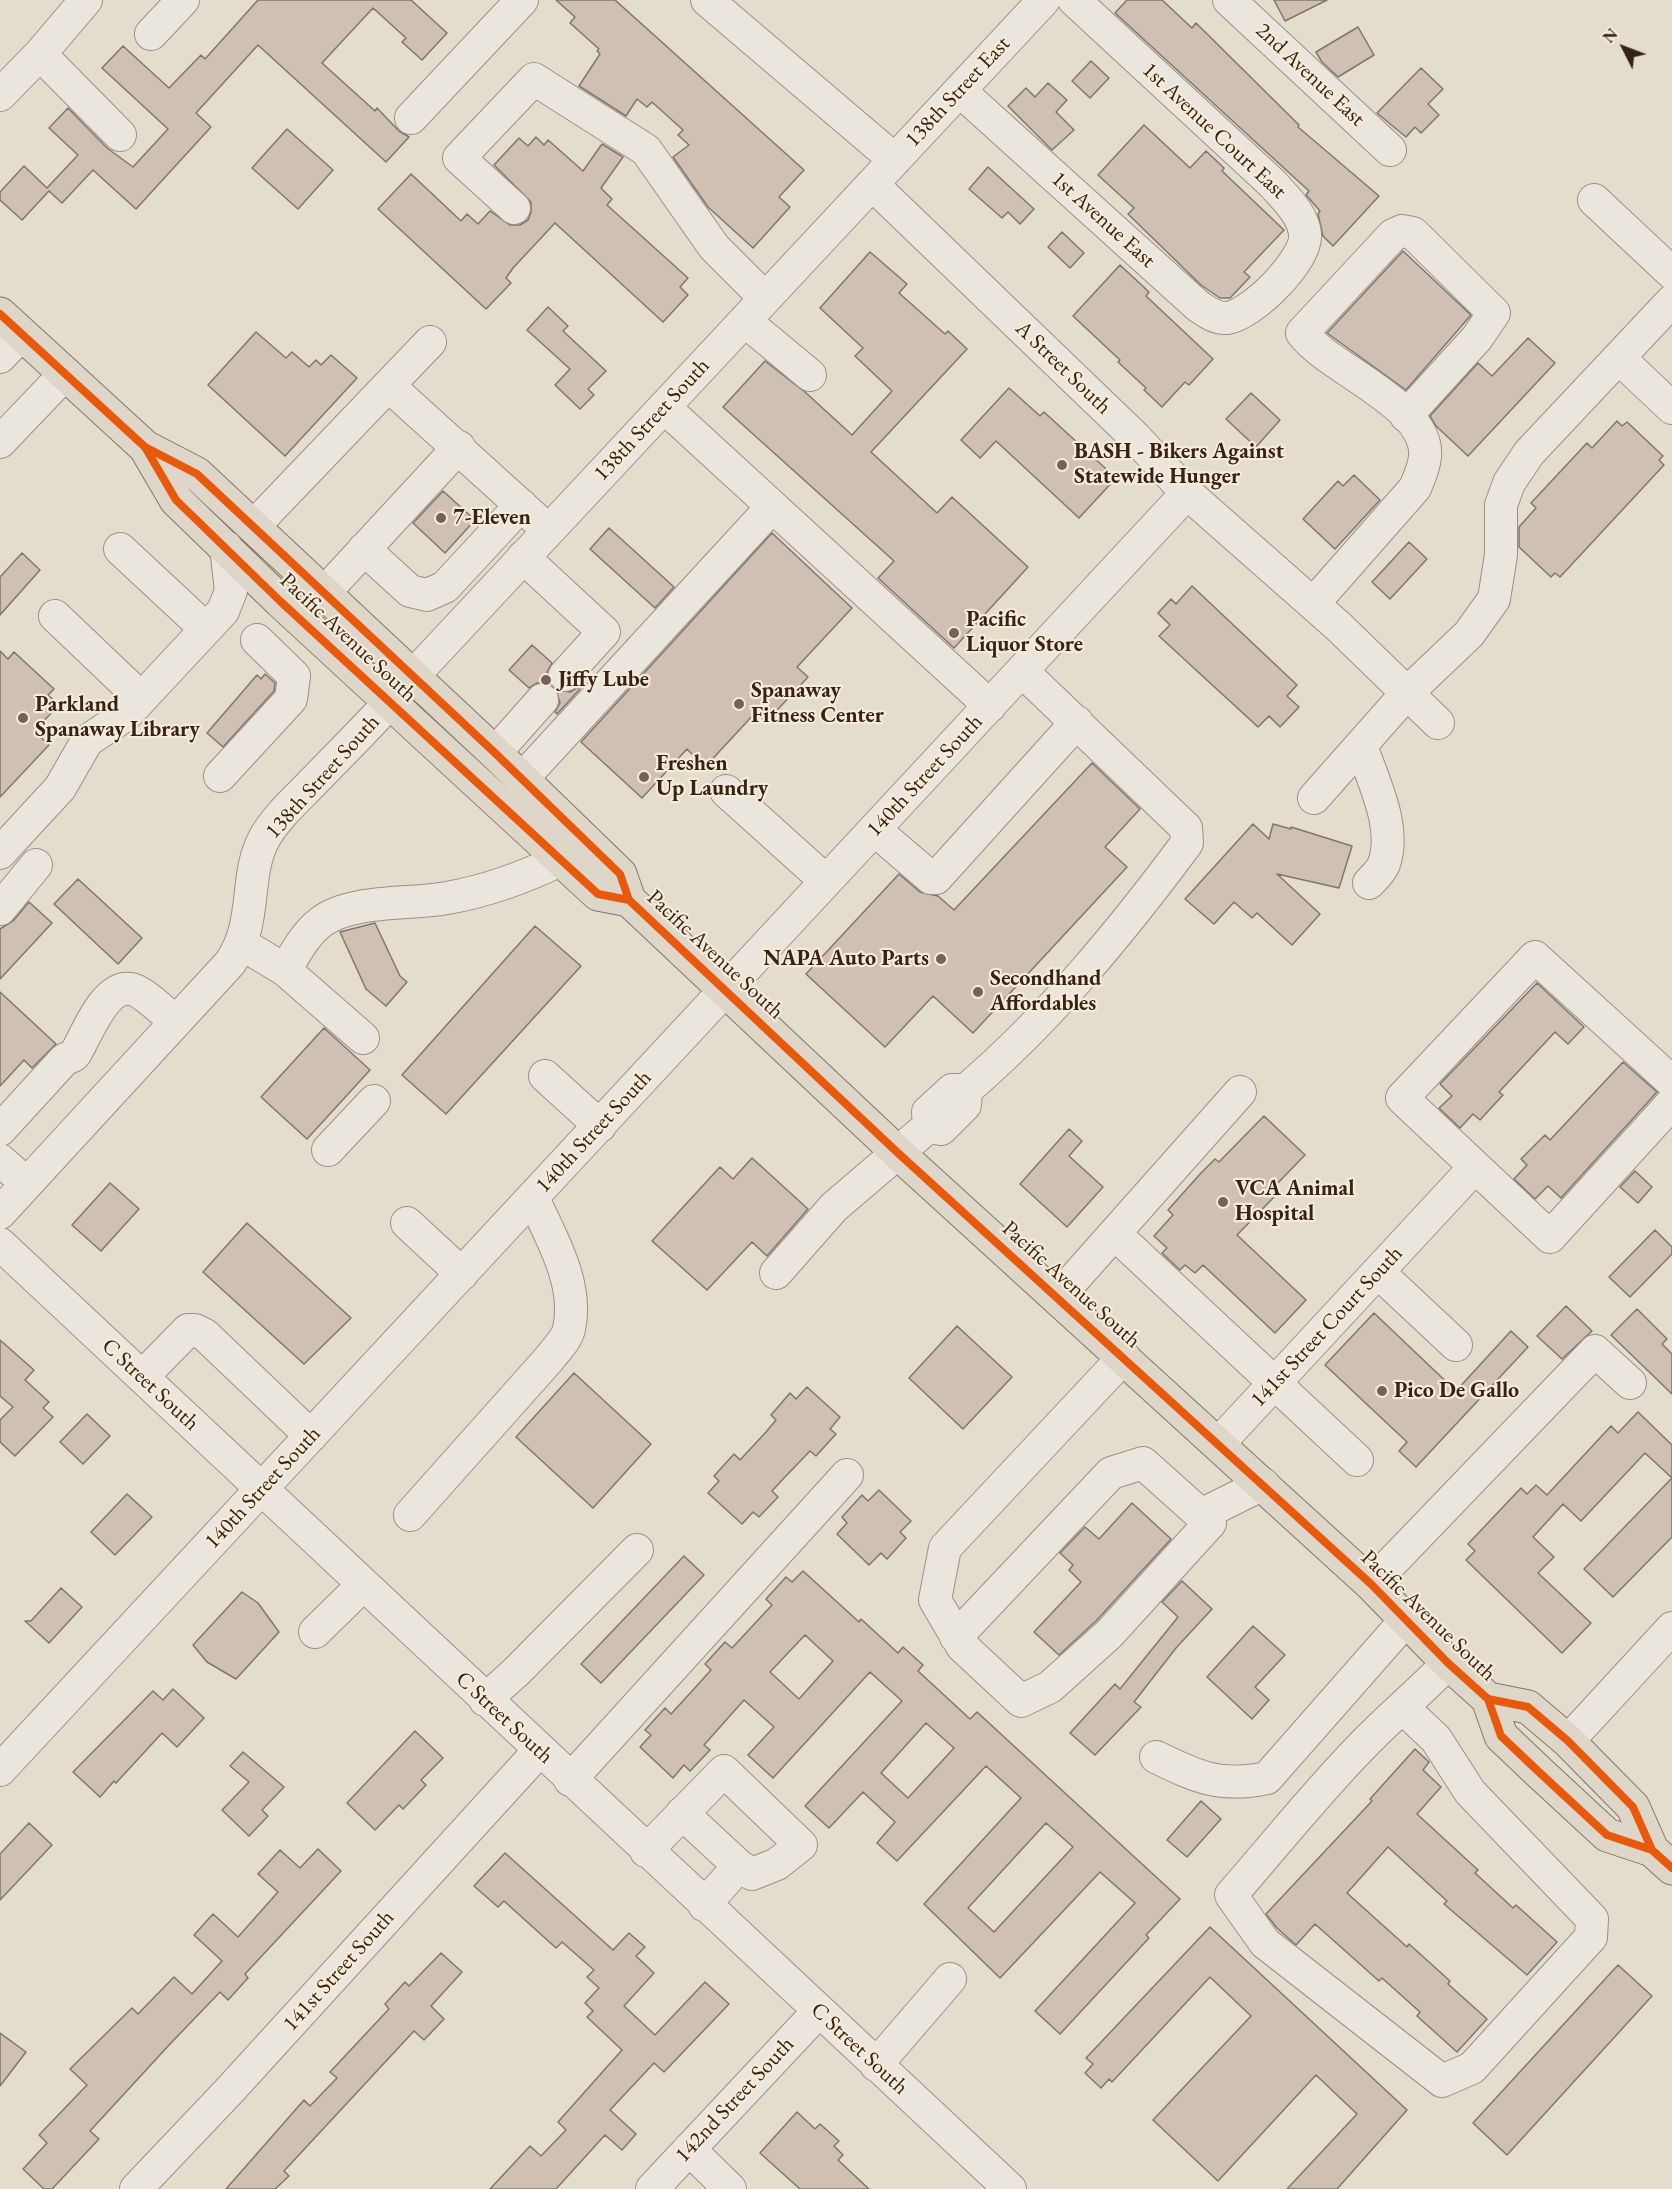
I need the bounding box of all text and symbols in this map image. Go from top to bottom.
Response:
street label: 2nd Avenue East [1250,18,1370,132]
north arrow [1594,18,1654,78]
text: N [1598,24,1622,47]
street label: 138th Street East [900,31,1016,153]
street label: 1st Avenue Court East [1136,57,1292,205]
street label: 1st Avenue East [1045,166,1161,274]
street label: A Street South [1009,316,1117,420]
street label: 138th Street South [588,353,716,487]
place label: BASH - Bikers Against Statewide Hunger [1074,439,1284,490]
marker: BASH - Bikers Against Statewide Hunger [1055,458,1069,472]
place label: 7-Eleven [453,505,531,531]
marker: 7-Eleven [434,511,448,525]
street label: Pacific Avenue South [274,568,422,708]
place label: Pacific Liquor Store [966,607,1083,658]
marker: Pacific Liquor Store [947,626,961,640]
place label: Jiffy Lube [558,667,649,693]
marker: Jiffy Lube [539,673,553,687]
place label: Spanaway Fitness Center [751,678,884,730]
place label: Parkland Spanaway Library [35,692,200,744]
marker: Spanaway Fitness Center [732,697,746,711]
street label: 138th Street South [260,709,386,845]
street label: 140th Street South [861,709,989,843]
marker: Parkland Spanaway Library [16,711,30,725]
place label: Freshen Up Laundry [656,751,768,802]
marker: Freshen Up Laundry [637,770,651,784]
street label: Pacific Avenue South [641,885,789,1025]
place label: NAPA Auto Parts [763,946,929,972]
marker: NAPA Auto Parts [934,952,948,966]
place label: Secondhand Affordables [990,966,1101,1017]
marker: Secondhand Affordables [971,985,985,999]
street label: 140th Street South [530,1065,658,1199]
place label: VCA Animal Hospital [1235,1176,1354,1228]
marker: VCA Animal Hospital [1216,1195,1230,1209]
street label: Pacific Avenue South [996,1216,1146,1354]
street label: 141st Street Court South [1246,1241,1408,1413]
street label: C Street South [96,1333,204,1437]
place label: Pico De Gallo [1394,1378,1519,1404]
marker: Pico De Gallo [1375,1384,1389,1398]
street label: 140th Street South [199,1421,327,1555]
street label: Pacific Avenue South [1355,1545,1501,1687]
street label: C Street South [450,1666,558,1770]
street label: 141st Street South [278,1905,400,2037]
street label: C Street South [805,1997,913,2101]
street label: 142nd Street South [670,2032,800,2168]

